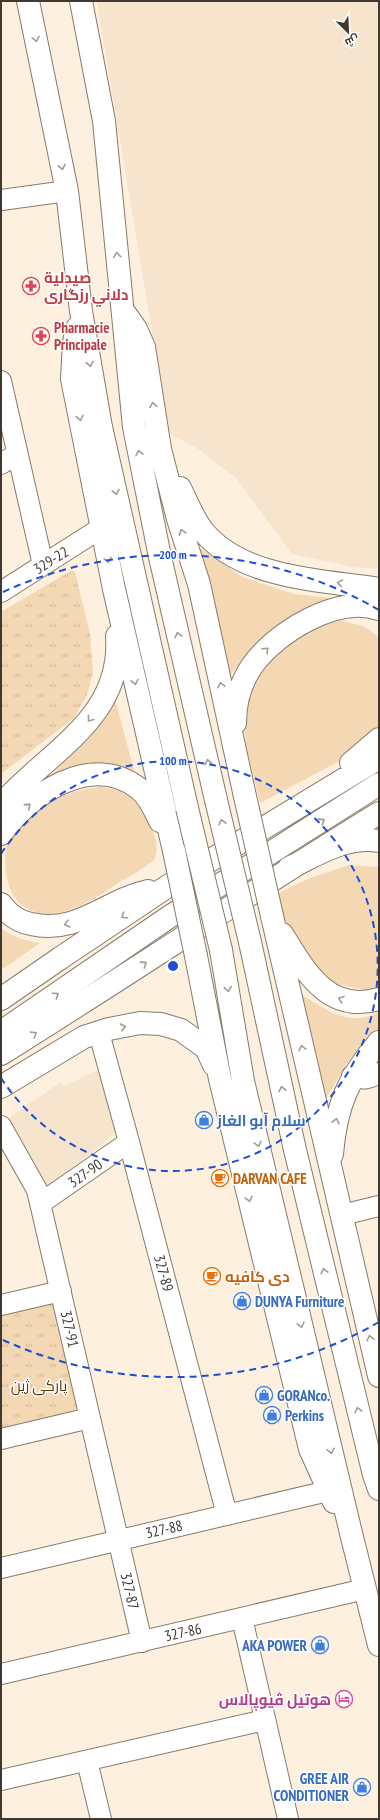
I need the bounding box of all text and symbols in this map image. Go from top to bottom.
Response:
north arrow [328,12,368,52]
text: ش [343,32,361,50]
one-way arrow [31,36,40,42]
one-way arrow [57,163,66,170]
one-way arrow [112,252,121,258]
place label: صيدلية دلاني رزگاری [44,268,128,307]
pharmacy icon: صيدلية دلاني رزگاری [21,276,41,296]
place label: Pharmacie Principale [54,318,110,354]
pharmacy icon: Pharmacie Principale [31,326,51,346]
one-way arrow [85,361,94,368]
one-way arrow [149,402,158,409]
one-way arrow [75,415,83,422]
one-way arrow [136,450,144,456]
one-way arrow [111,489,119,495]
one-way arrow [178,529,187,536]
street label: 329-22 [30,542,72,578]
text: 200 m [159,547,187,562]
one-way arrow [103,556,111,563]
one-way arrow [337,579,344,588]
one-way arrow [175,632,183,638]
one-way arrow [261,647,269,655]
one-way arrow [131,678,139,685]
one-way arrow [218,682,226,688]
one-way arrow [88,715,95,722]
text: 100 m [159,753,187,768]
one-way arrow [204,759,212,765]
one-way arrow [23,803,30,810]
one-way arrow [318,818,325,826]
one-way arrow [218,819,226,826]
one-way arrow [121,911,128,919]
one-way arrow [64,920,70,928]
centre of rings [166,959,180,973]
one-way arrow [140,961,147,969]
one-way arrow [223,986,232,992]
one-way arrow [52,992,59,1000]
one-way arrow [338,995,345,1003]
one-way arrow [120,1023,126,1031]
one-way arrow [30,1031,37,1038]
one-way arrow [298,1045,306,1051]
one-way arrow [278,1086,286,1093]
shop icon: سلام آبو الغاز [194,1110,214,1130]
place label: سلام آبو الغاز [216,1111,306,1131]
one-way arrow [332,1117,340,1124]
one-way arrow [253,1140,262,1147]
street label: 327-90 [64,1154,106,1191]
cafe icon: DARVAN CAFE [210,1168,230,1188]
place label: DARVAN CAFE [233,1169,307,1188]
one-way arrow [245,1196,253,1202]
street label: 327-89 [150,1252,178,1294]
cafe icon: دى كافيه [202,1266,222,1286]
place label: دى كافيه [225,1267,290,1286]
one-way arrow [321,1267,329,1274]
shop icon: DUNYA Furniture [232,1291,252,1311]
place label: DUNYA Furniture [255,1292,345,1311]
street label: 327-91 [57,1309,83,1349]
one-way arrow [296,1321,305,1328]
one-way arrow [367,1334,375,1341]
park label: پارکی ژین [11,1376,67,1396]
shop icon: GORANco. [254,1385,274,1405]
place label: GORANco. [277,1386,330,1405]
shop icon: Perkins [262,1405,282,1425]
place label: Perkins [285,1406,324,1425]
one-way arrow [355,1407,363,1414]
one-way arrow [327,1448,335,1454]
street label: 327-88 [144,1516,184,1542]
street label: 327-87 [117,1571,143,1611]
street label: 327-86 [163,1618,204,1645]
shop icon: AKA POWER [310,1635,330,1655]
place label: AKA POWER [241,1636,307,1655]
hotel icon: هوتیل ڤیوپالاس [334,1689,354,1709]
place label: هوتیل ڤیوپالاس [219,1690,331,1711]
place label: GREE AIR CONDITIONER [274,1769,349,1805]
shop icon: GREE AIR CONDITIONER [352,1777,372,1797]

